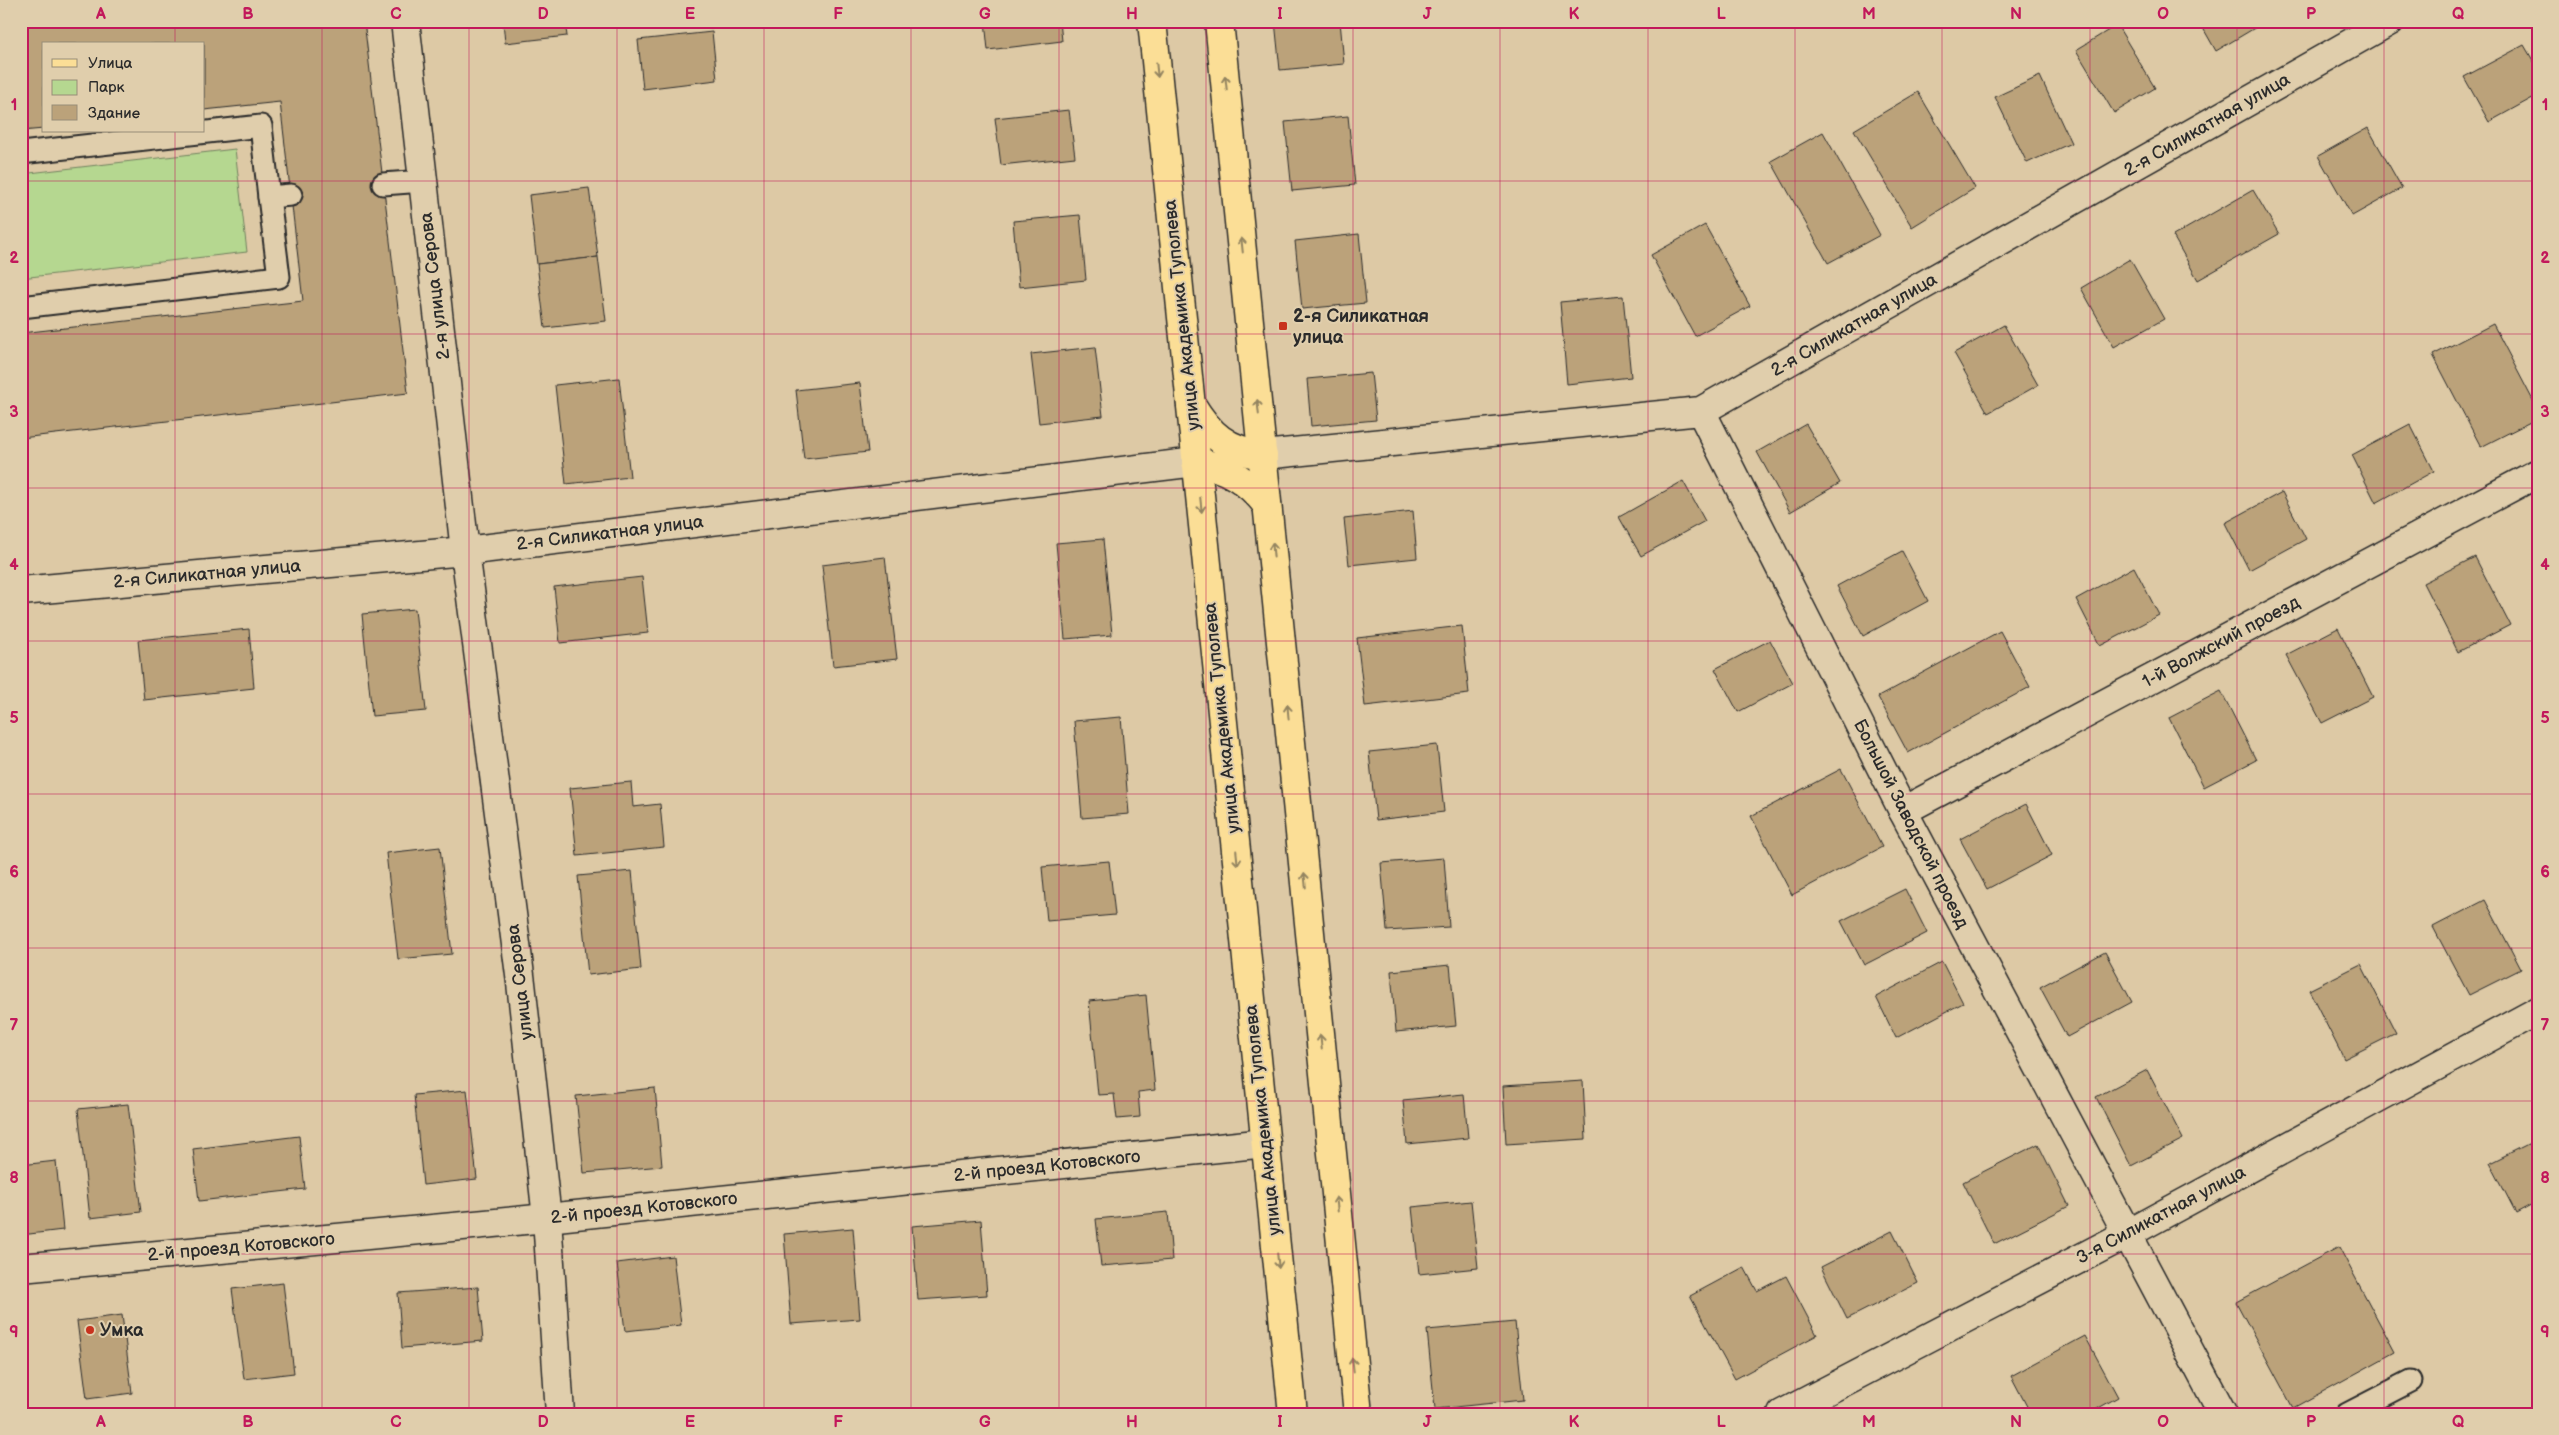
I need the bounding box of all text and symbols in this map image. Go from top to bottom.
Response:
text: A [95,5,106,24]
text: B [242,5,254,24]
text: C [390,5,402,24]
text: D [537,5,549,24]
text: E [685,5,695,24]
text: F [833,5,843,24]
text: G [979,5,991,24]
text: H [1126,5,1138,24]
text: I [1277,5,1283,24]
text: J [1423,5,1432,24]
text: K [1569,5,1580,24]
text: L [1716,5,1726,24]
text: M [1862,5,1876,24]
text: N [2010,5,2022,24]
text: O [2157,5,2169,24]
text: P [2306,5,2316,24]
text: Q [2452,5,2464,24]
legend [42,42,205,132]
text: Улица [88,54,133,73]
one-way arrow [1152,61,1162,77]
street label: 2-я Силикатная улица [2120,69,2294,181]
one-way arrow [1221,75,1230,91]
text: Парк [88,78,125,97]
text: 1 [11,96,17,115]
text: 1 [2542,96,2548,115]
text: Здание [88,104,140,123]
street label: улица Академика Туполева [1159,198,1205,431]
street label: 2-я улица Серова [415,211,454,361]
one-way arrow [1237,237,1247,253]
text: 2 [9,249,19,268]
text: 2 [2540,249,2550,268]
street label: 2-я Силикатная улица [1767,269,1941,381]
place label: 2-я Силикатная улица [1293,306,1429,348]
marker: 2-я Силикатная улица [1277,320,1289,332]
one-way arrow [1253,399,1263,415]
text: 3 [9,403,19,422]
text: 3 [2540,403,2550,422]
one-way arrow [1196,497,1206,513]
street label: 2-я Силикатная улица [515,511,705,555]
one-way arrow [1268,542,1278,558]
street label: 2-я Силикатная улица [112,555,302,593]
text: 4 [9,556,19,575]
text: 4 [2540,556,2550,575]
street label: 1-й Волжский проезд [2139,592,2303,692]
street label: улица Академика Туполева [1199,601,1245,834]
one-way arrow [1283,704,1293,720]
text: 5 [9,709,19,728]
text: 5 [2540,709,2550,728]
street label: Большой Заводской проезд [1849,716,1973,932]
one-way arrow [1232,850,1241,866]
text: 6 [9,863,19,882]
text: 6 [2540,863,2550,882]
one-way arrow [1300,872,1310,888]
street label: улица Серова [502,923,538,1041]
street label: улица Академика Туполева [1240,1003,1286,1236]
text: 7 [10,1016,19,1035]
text: 7 [2541,1016,2550,1035]
one-way arrow [1316,1034,1326,1050]
street label: 2-й проезд Котовского [953,1146,1141,1186]
street label: 3-я Силикатная улица [2073,1161,2250,1269]
text: 8 [9,1169,19,1188]
text: 8 [2540,1169,2550,1188]
street label: 2-й проезд Котовского [550,1188,738,1228]
one-way arrow [1332,1196,1342,1212]
street label: 2-й проезд Котовского [147,1228,335,1266]
one-way arrow [1273,1253,1282,1269]
place label: Умка [100,1320,144,1341]
text: 9 [9,1323,19,1342]
text: 9 [2540,1323,2550,1342]
marker: Умка [84,1324,96,1336]
one-way arrow [1348,1358,1358,1374]
text: A [95,1413,106,1432]
text: B [242,1413,254,1432]
text: C [390,1413,402,1432]
text: D [537,1413,549,1432]
text: E [685,1413,695,1432]
text: F [833,1413,843,1432]
text: G [979,1413,991,1432]
text: H [1126,1413,1138,1432]
text: I [1277,1413,1283,1432]
text: J [1423,1413,1432,1432]
text: K [1569,1413,1580,1432]
text: L [1716,1413,1726,1432]
text: M [1862,1413,1876,1432]
text: N [2010,1413,2022,1432]
text: O [2157,1413,2169,1432]
text: P [2306,1413,2316,1432]
text: Q [2452,1413,2464,1432]

